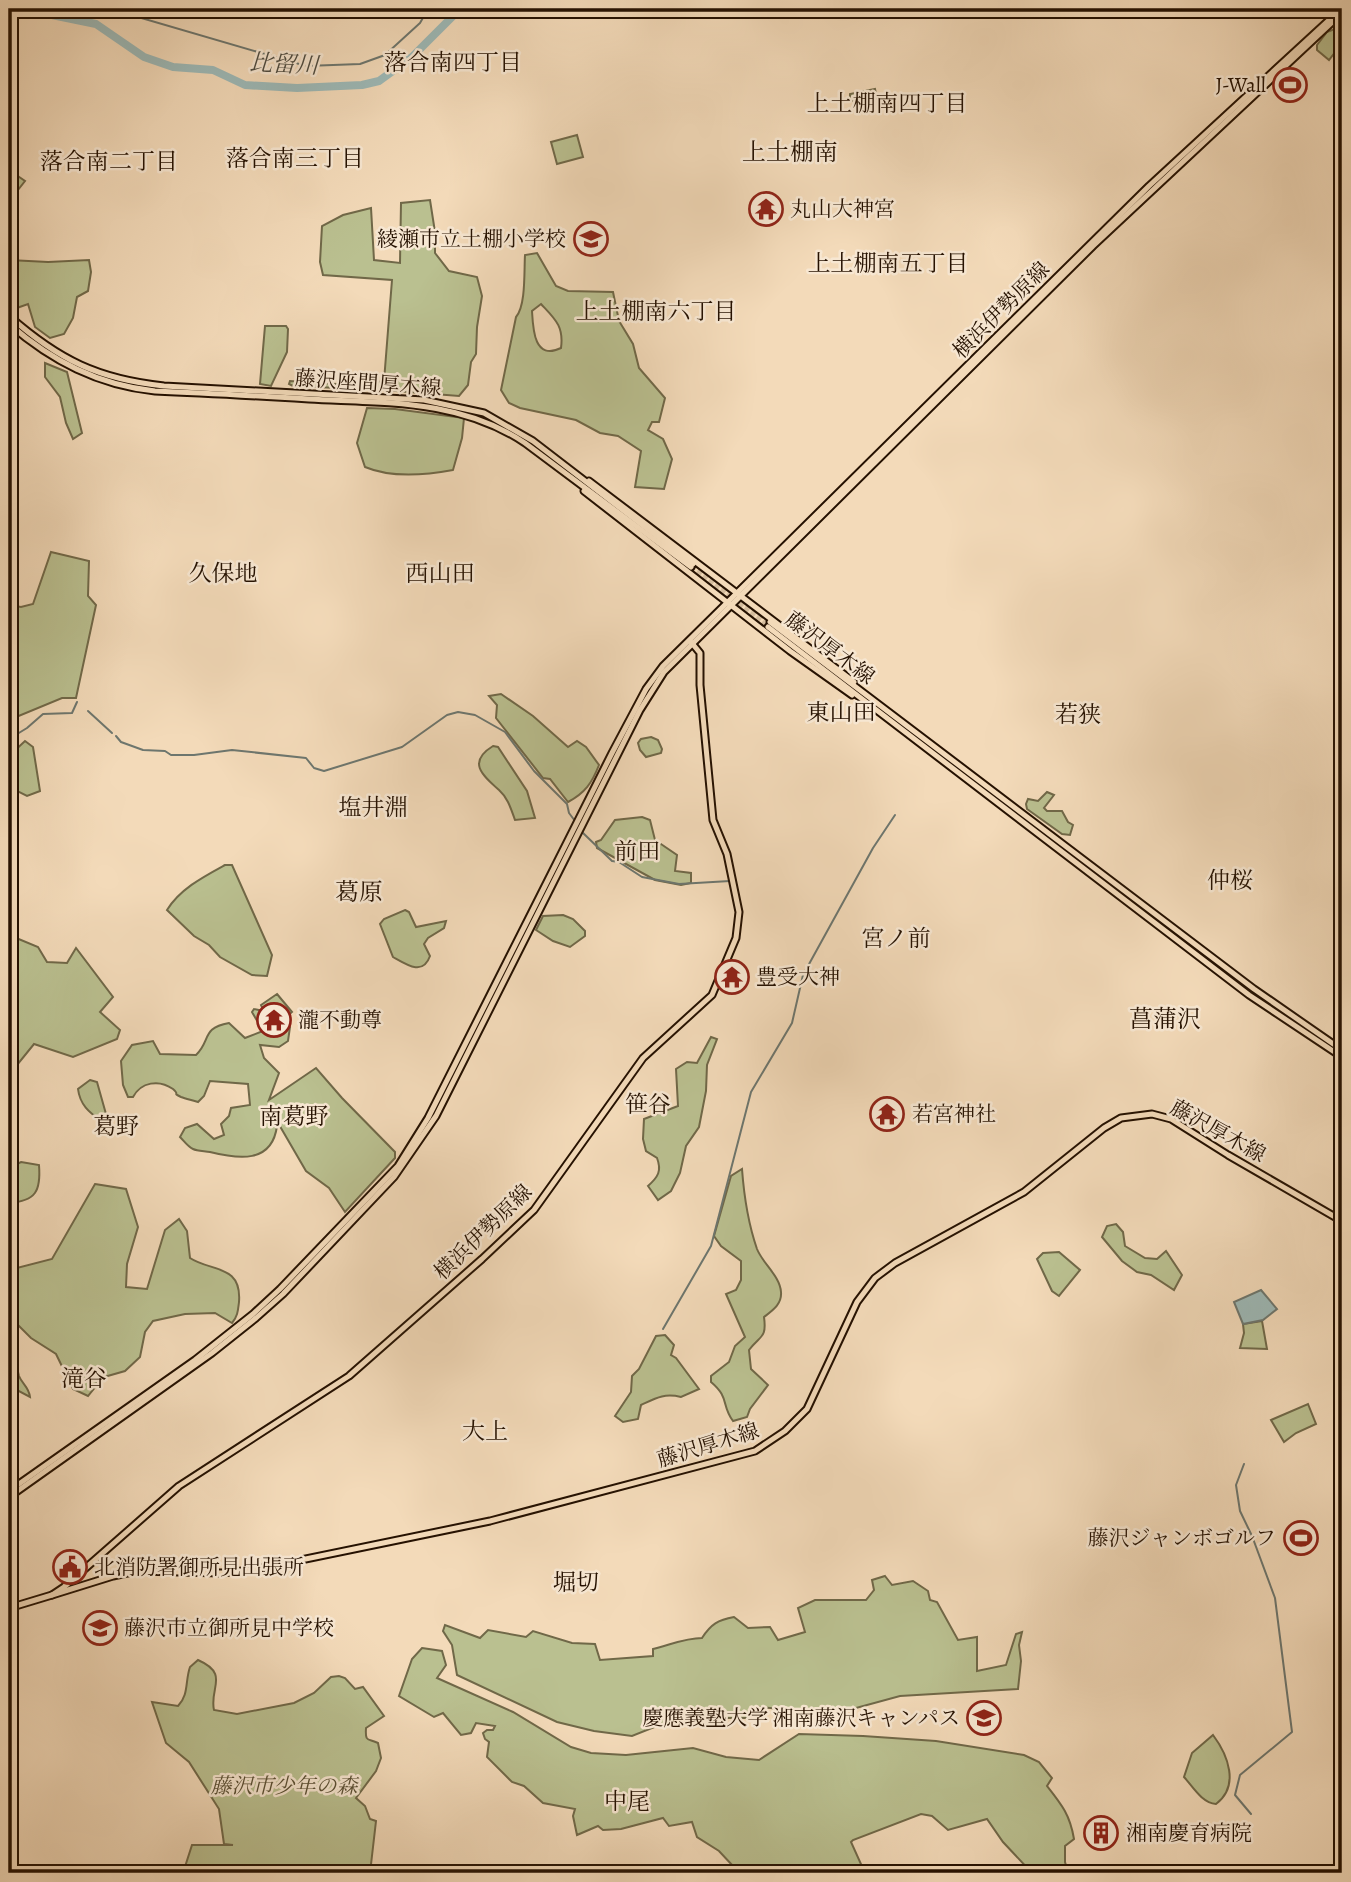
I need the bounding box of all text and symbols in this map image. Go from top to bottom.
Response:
water label: 比留川 [249,47,322,81]
district label: 落合南四丁目 [384,47,522,78]
sports icon: J-Wall [1271,66,1309,104]
place label: J-Wall [1216,71,1266,99]
district label: 上土棚南四丁目 [807,88,968,119]
district label: 上土棚南 [742,136,838,168]
district label: 落合南三丁目 [226,143,364,174]
district label: 落合南二丁目 [40,146,178,177]
temple icon: 丸山大神宮 [747,190,785,228]
place label: 丸山大神宮 [790,195,895,223]
school or university icon: 綾瀬市立土棚小学校 [572,220,610,258]
place label: 綾瀬市立土棚小学校 [377,225,566,253]
district label: 上土棚南五丁目 [808,248,969,279]
street label: 横浜伊勢原線 [947,256,1055,364]
district label: 上土棚南六丁目 [576,296,737,327]
street label: 藤沢座間厚木線 [294,364,442,402]
district label: 久保地 [189,558,258,589]
district label: 西山田 [406,558,475,589]
street label: 藤沢厚木線 [780,605,880,691]
district label: 東山田 [807,697,876,728]
district label: 若狭 [1055,699,1101,730]
district label: 塩井淵 [339,792,408,823]
district label: 前田 [614,836,660,867]
district label: 仲桜 [1207,865,1253,896]
district label: 葛原 [335,876,383,908]
district label: 宮ノ前 [862,923,931,954]
temple icon: 豊受大神 [713,958,751,996]
place label: 豊受大神 [756,963,840,991]
temple icon: 瀧不動尊 [255,1001,293,1039]
district label: 菖蒲沢 [1129,1003,1201,1035]
place label: 瀧不動尊 [298,1006,382,1034]
district label: 笹谷 [625,1089,671,1120]
street label: 藤沢厚木線 [1165,1093,1271,1169]
temple icon: 若宮神社 [868,1095,906,1133]
place label: 若宮神社 [912,1100,996,1128]
district label: 南葛野 [260,1101,329,1132]
district label: 葛野 [93,1111,139,1142]
street label: 横浜伊勢原線 [428,1178,538,1286]
district label: 滝谷 [61,1363,107,1394]
district label: 大上 [462,1416,508,1447]
street label: 藤沢厚木線 [654,1416,762,1474]
sports icon: 藤沢ジャンボゴルフ [1282,1519,1320,1557]
place label: 藤沢ジャンボゴルフ [1087,1524,1276,1552]
public building icon: 北消防署御所見出張所 [51,1548,89,1586]
place label: 北消防署御所見出張所 [94,1553,304,1581]
district label: 堀切 [553,1567,599,1598]
school or university icon: 藤沢市立御所見中学校 [81,1609,119,1647]
place label: 藤沢市立御所見中学校 [124,1614,334,1642]
school or university icon: 慶應義塾大学 湘南藤沢キャンパス [965,1699,1003,1737]
place label: 慶應義塾大学 湘南藤沢キャンパス [642,1704,960,1732]
park label: 藤沢市少年の森 [211,1772,359,1800]
district label: 中尾 [604,1786,650,1817]
building icon: 湘南慶育病院 [1082,1814,1120,1852]
place label: 湘南慶育病院 [1126,1819,1252,1847]

